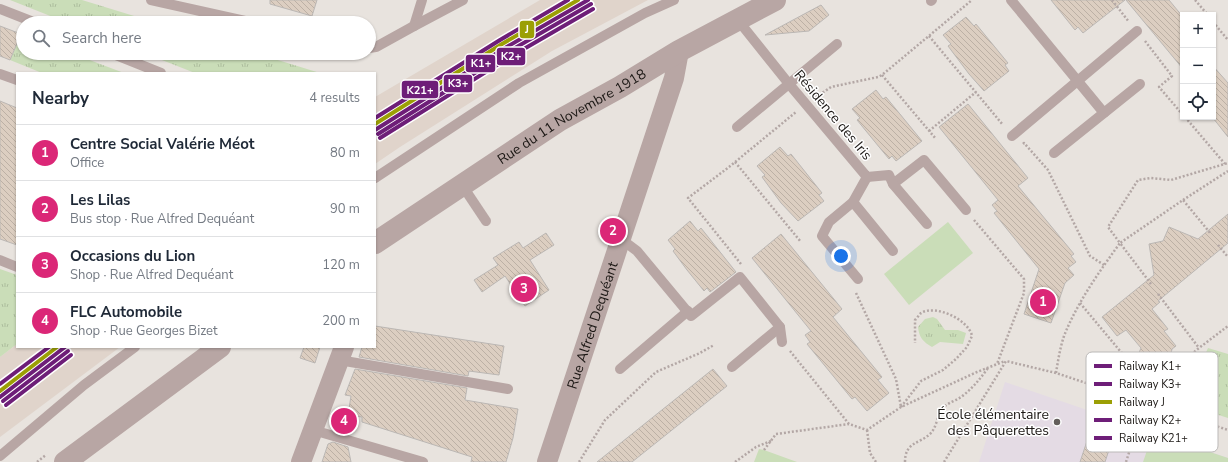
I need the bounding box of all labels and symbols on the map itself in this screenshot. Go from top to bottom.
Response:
line badge: J [519,20,535,39]
text: J [524,22,529,37]
line badge: K2+ [496,47,526,66]
text: K2+ [501,49,521,64]
line badge: K1+ [465,54,496,73]
text: K1+ [471,56,491,71]
street label: Rue du 11 Novembre 1918 [494,64,649,169]
street label: Résidence des Iris [790,66,876,164]
line badge: K3+ [443,74,473,93]
text: K3+ [448,76,468,91]
line badge: K21+ [401,80,439,99]
text: K21+ [406,83,434,98]
pin: 2 [600,216,626,246]
your location [831,246,851,266]
street label: Rue Alfred Dequéant [562,259,622,391]
pin: 3 [511,274,537,304]
pin: 1 [1030,287,1056,317]
legend [1086,352,1218,452]
text: Railway K1+ [1119,359,1181,374]
text: Railway K3+ [1119,377,1181,392]
text: Railway J [1119,395,1165,410]
place label: École élémentaire des Pâquerettes [937,405,1049,440]
pin: 4 [331,406,357,436]
text: Railway K2+ [1119,413,1181,428]
marker: École élémentaire des Pâquerettes [1052,417,1062,427]
text: Railway K21+ [1119,431,1188,446]

